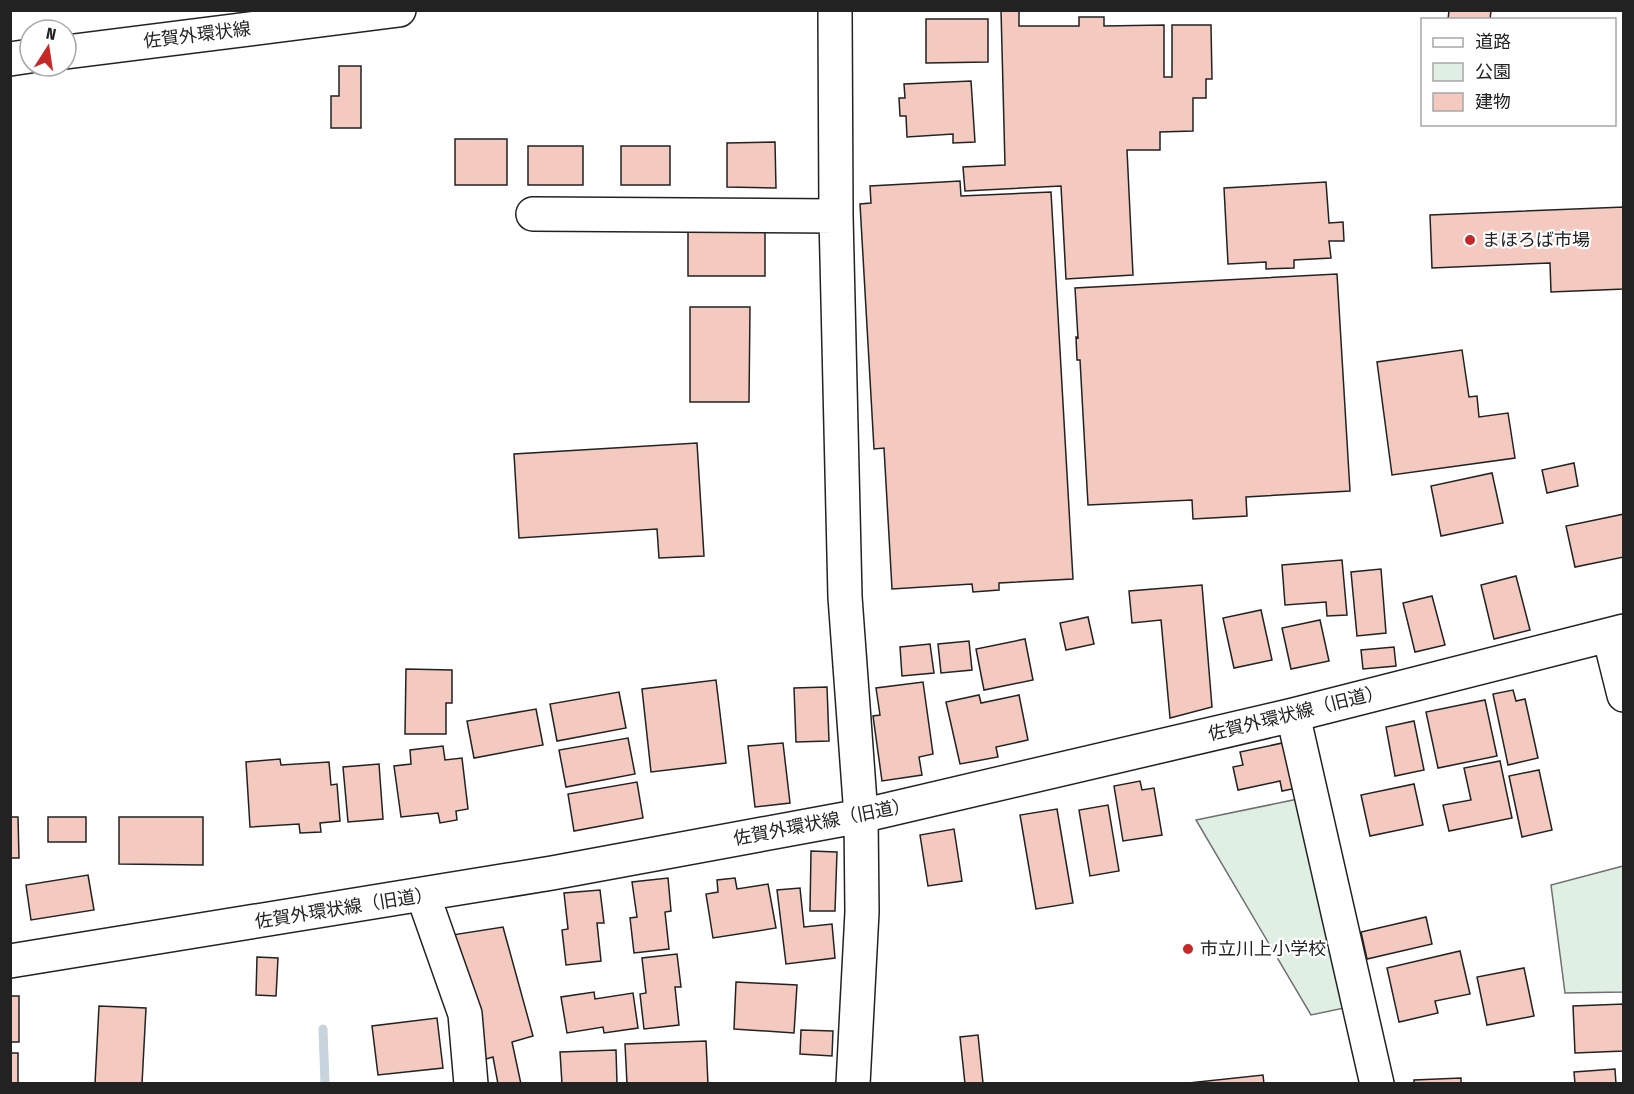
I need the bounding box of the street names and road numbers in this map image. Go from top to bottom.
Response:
street label: 佐賀外環状線 [142,18,252,52]
street label: 佐賀外環状線（旧道） [1206,681,1386,745]
street label: 佐賀外環状線（旧道） [732,794,912,850]
street label: 佐賀外環状線（旧道） [253,883,435,933]

